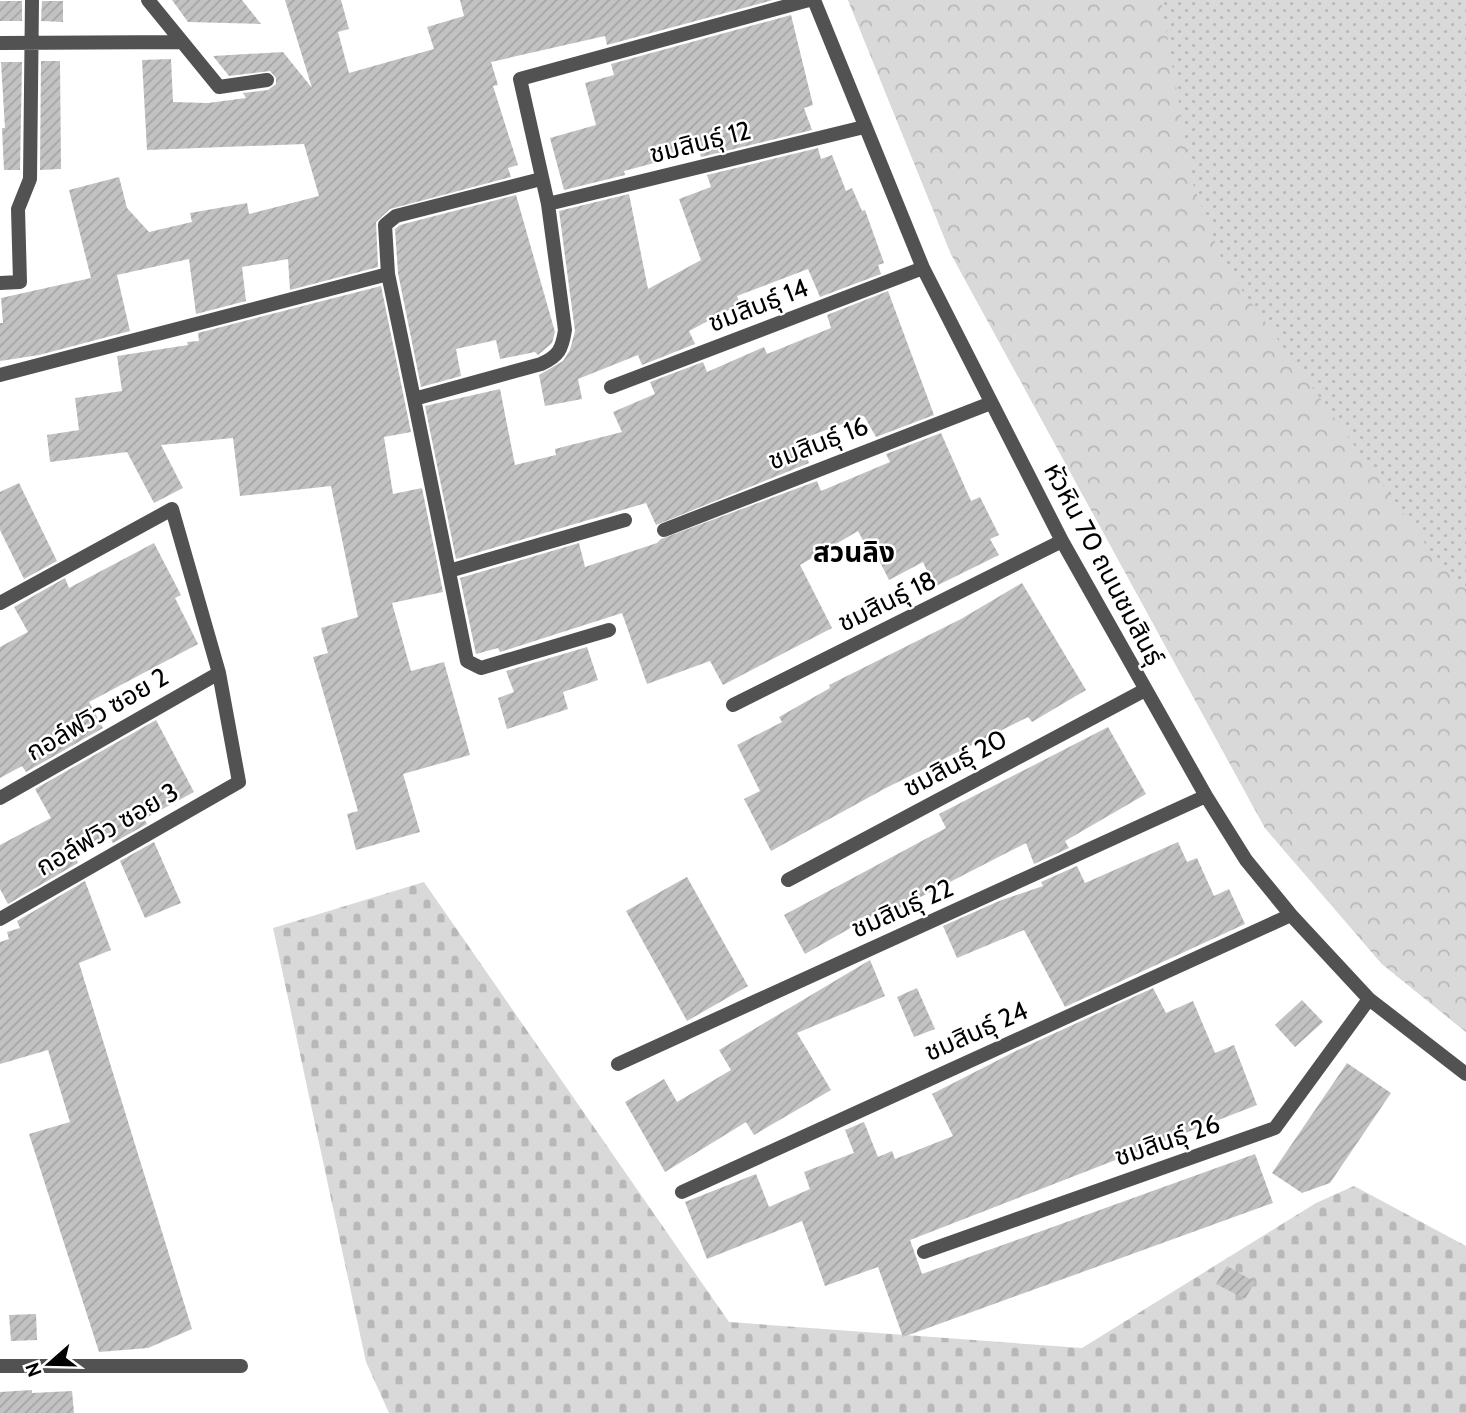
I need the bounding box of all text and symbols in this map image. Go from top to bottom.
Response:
street label: ชมสินธุ์ 12 [646,114,754,170]
street label: ชมสินธุ์ 14 [703,271,813,339]
street label: ชมสินธุ์ 16 [764,409,872,477]
street label: หัวหิน 70 ถนนชมสินธุ์ [1037,457,1171,671]
district label: สวนลิง [813,535,895,569]
street label: ชมสินธุ์ 18 [833,564,941,638]
street label: กอล์ฟวิว ซอย 2 [20,660,174,768]
street label: ชมสินธุ์ 20 [898,722,1012,804]
street label: กอล์ฟวิว ซอย 3 [30,775,184,883]
street label: ชมสินธุ์ 22 [846,871,958,945]
street label: ชมสินธุ์ 24 [919,994,1033,1068]
street label: ชมสินธุ์ 26 [1110,1107,1224,1173]
north arrow [14,1329,84,1399]
text: N [20,1359,47,1380]

